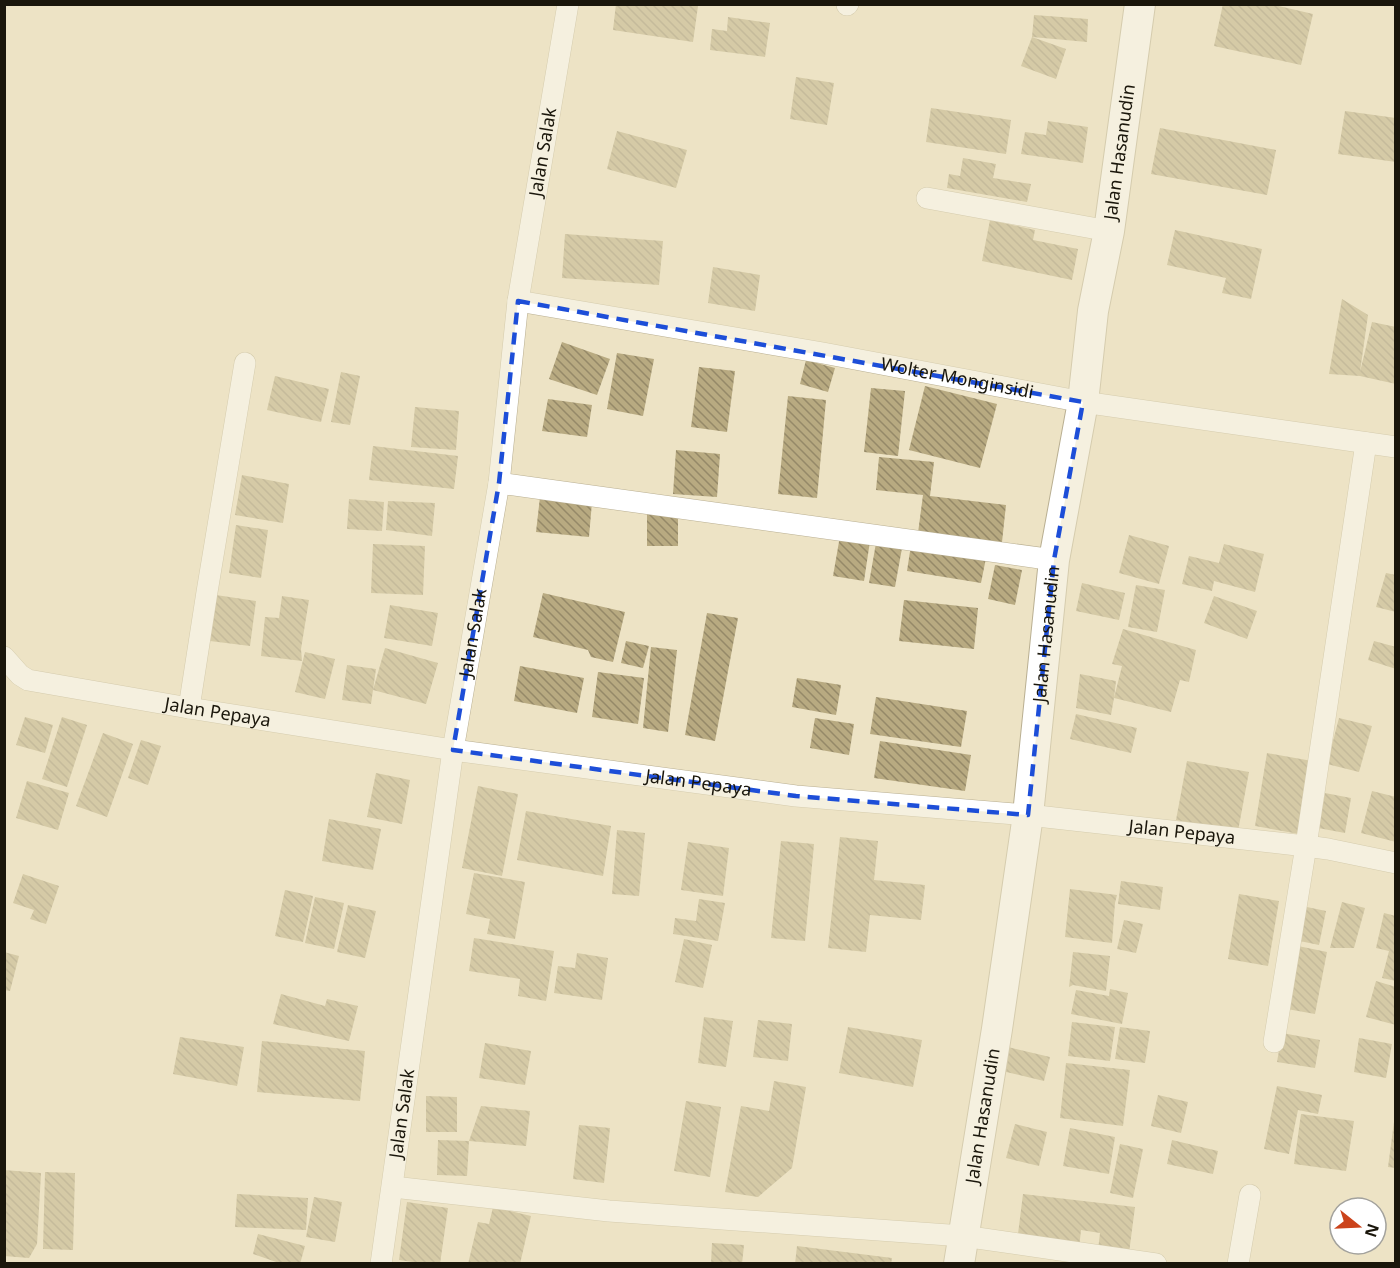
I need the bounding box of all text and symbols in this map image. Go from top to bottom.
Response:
street label: Jalan Hasanudin [1097,83,1140,223]
street label: Jalan Salak [522,105,561,200]
street label: Wolter Monginsidi [879,351,1036,403]
street label: Jalan Hasanudin [1026,565,1064,705]
street label: Jalan Salak [452,586,492,681]
street label: Jalan Pepaya [161,691,273,732]
street label: Jalan Pepaya [642,763,753,801]
street label: Jalan Pepaya [1125,813,1237,849]
street label: Jalan Hasanudin [959,1046,1005,1187]
street label: Jalan Salak [383,1067,419,1162]
north arrow [1328,1196,1388,1256]
text: N [1360,1221,1385,1240]

